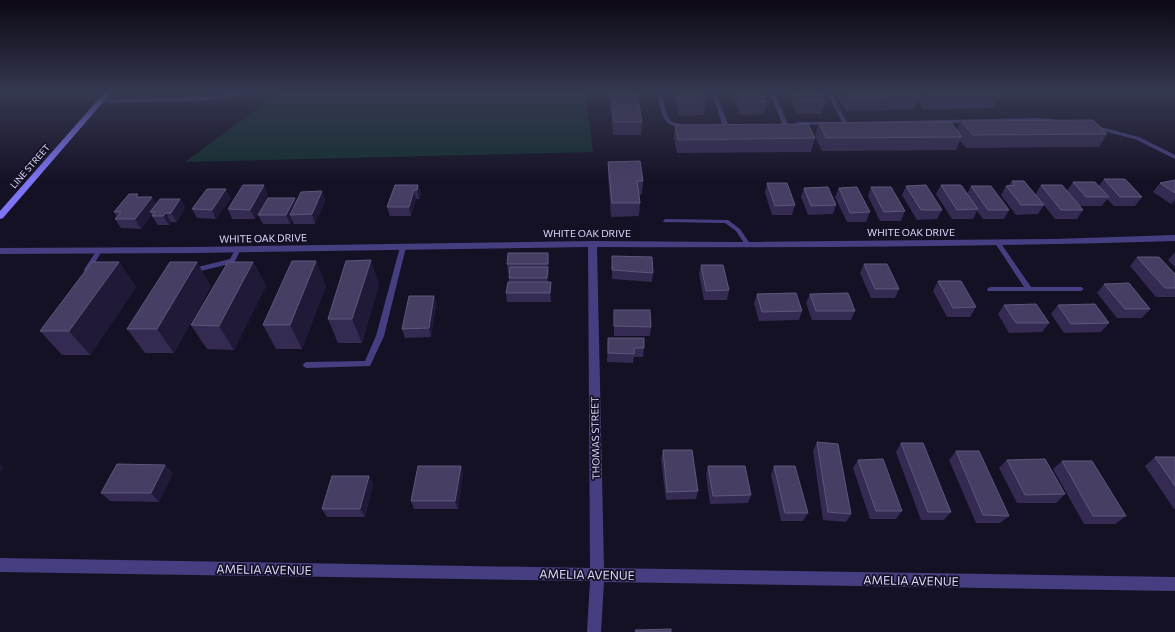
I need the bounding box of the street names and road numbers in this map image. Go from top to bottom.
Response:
street label: LINE STREET [8,141,52,190]
street label: WHITE OAK DRIVE [867,226,955,238]
street label: WHITE OAK DRIVE [543,227,631,239]
street label: WHITE OAK DRIVE [219,231,307,245]
street label: THOMAS STREET [588,396,602,480]
street label: AMELIA AVENUE [216,561,312,577]
street label: AMELIA AVENUE [539,566,635,582]
street label: AMELIA AVENUE [863,572,959,588]

